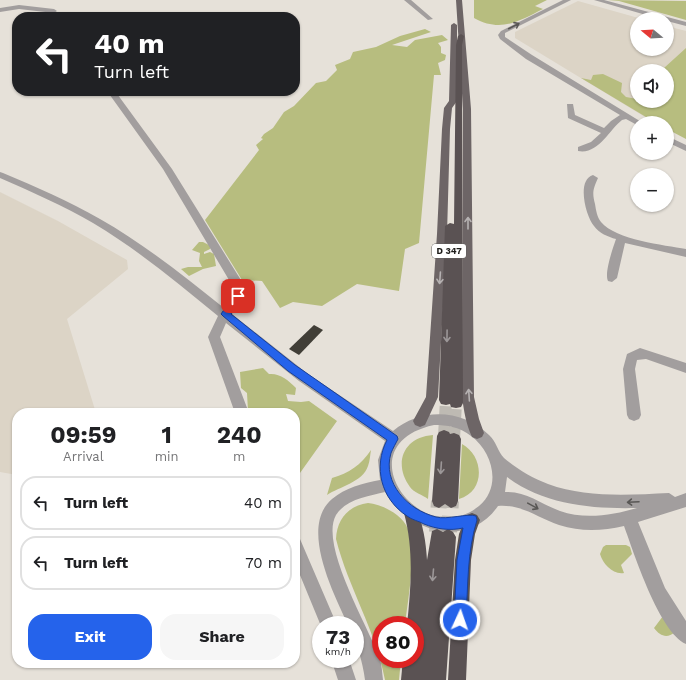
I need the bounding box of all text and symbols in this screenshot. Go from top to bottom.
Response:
north arrow [630,12,674,56]
map controls [630,12,674,212]
one-way arrow [508,22,520,29]
text: 40 m [94,27,164,60]
icon: left [28,28,80,80]
text: Turn left [94,61,169,82]
button: sound [630,64,674,108]
button: + [630,116,674,160]
button: − [630,168,674,212]
one-way arrow [464,217,472,230]
road number: D 347 [432,244,466,258]
one-way arrow [436,271,443,284]
pin [221,279,255,313]
icon: arrive [227,285,249,307]
one-way arrow [443,329,451,342]
one-way arrow [465,389,472,402]
text: 09:59 [50,421,116,449]
text: 1 [161,421,172,449]
text: 240 [217,421,262,449]
text: Arrival [63,449,104,464]
text: min [155,449,179,464]
text: m [233,449,245,464]
one-way arrow [438,461,445,474]
icon: left [30,492,52,514]
text: Turn left [64,494,128,512]
text: 40 m [244,494,282,512]
one-way arrow [627,498,640,506]
one-way arrow [527,502,539,510]
icon: left [30,552,52,574]
text: Turn left [64,554,128,572]
text: 70 m [245,554,282,572]
one-way arrow [430,568,437,581]
position arrow [439,599,481,641]
button: Exit [28,614,152,660]
button: Share [160,614,284,660]
speed limit sign: 80 [372,616,424,668]
text: 73 [326,625,350,649]
text: km/h [325,646,351,657]

